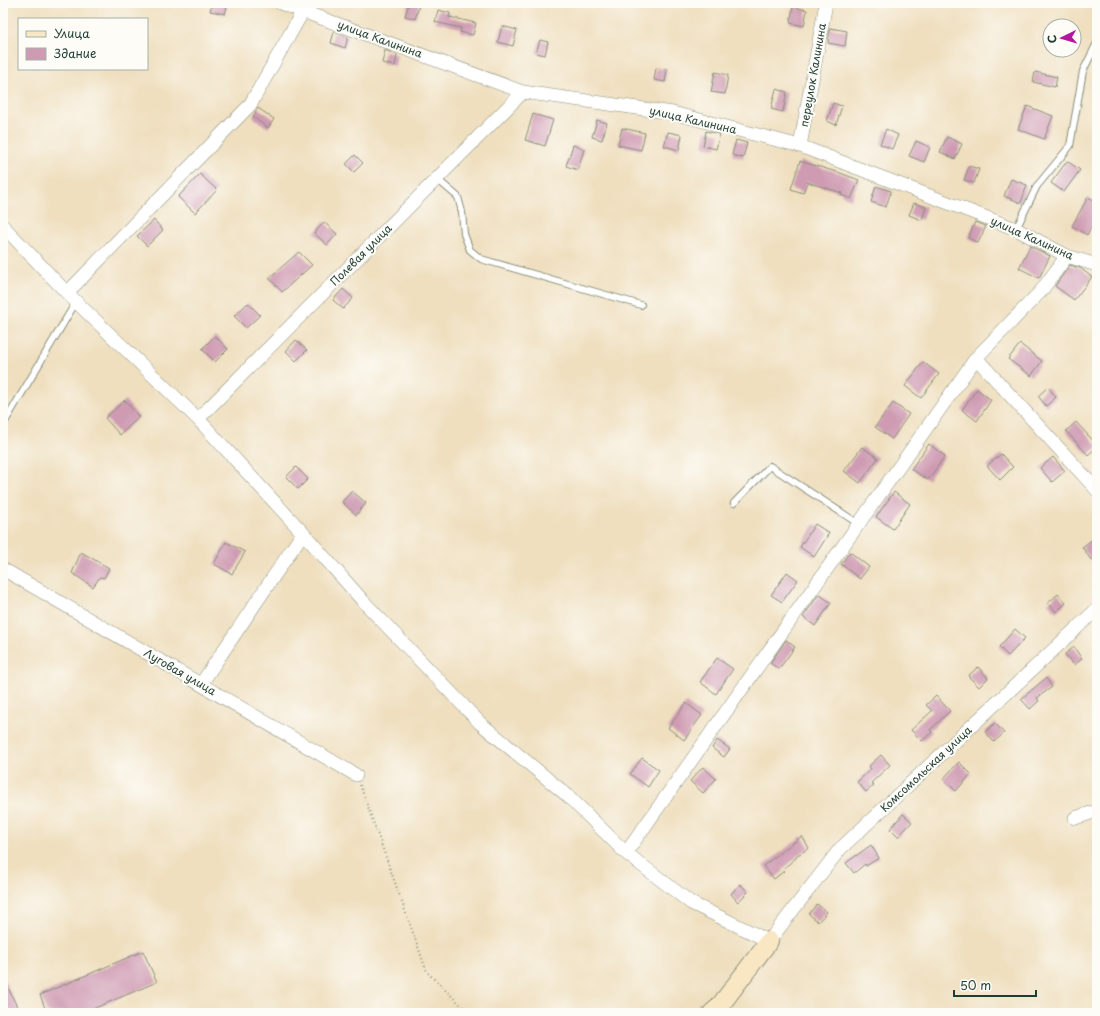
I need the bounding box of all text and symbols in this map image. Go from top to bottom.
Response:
street label: улица Калинина [335,15,425,62]
legend [18,18,148,70]
north arrow [1042,18,1082,58]
street label: переулок Калинина [795,22,830,128]
text: Улица [54,24,90,42]
text: С [1043,34,1060,44]
text: Здание [54,44,96,62]
street label: улица Калинина [648,101,738,138]
street label: улица Калинина [988,212,1076,263]
street label: Полевая улица [326,220,395,289]
street label: Луговая улица [141,644,220,699]
street label: Комсомольская улица [876,721,975,816]
scale bar [954,972,1036,998]
text: 50 m [960,976,991,994]

